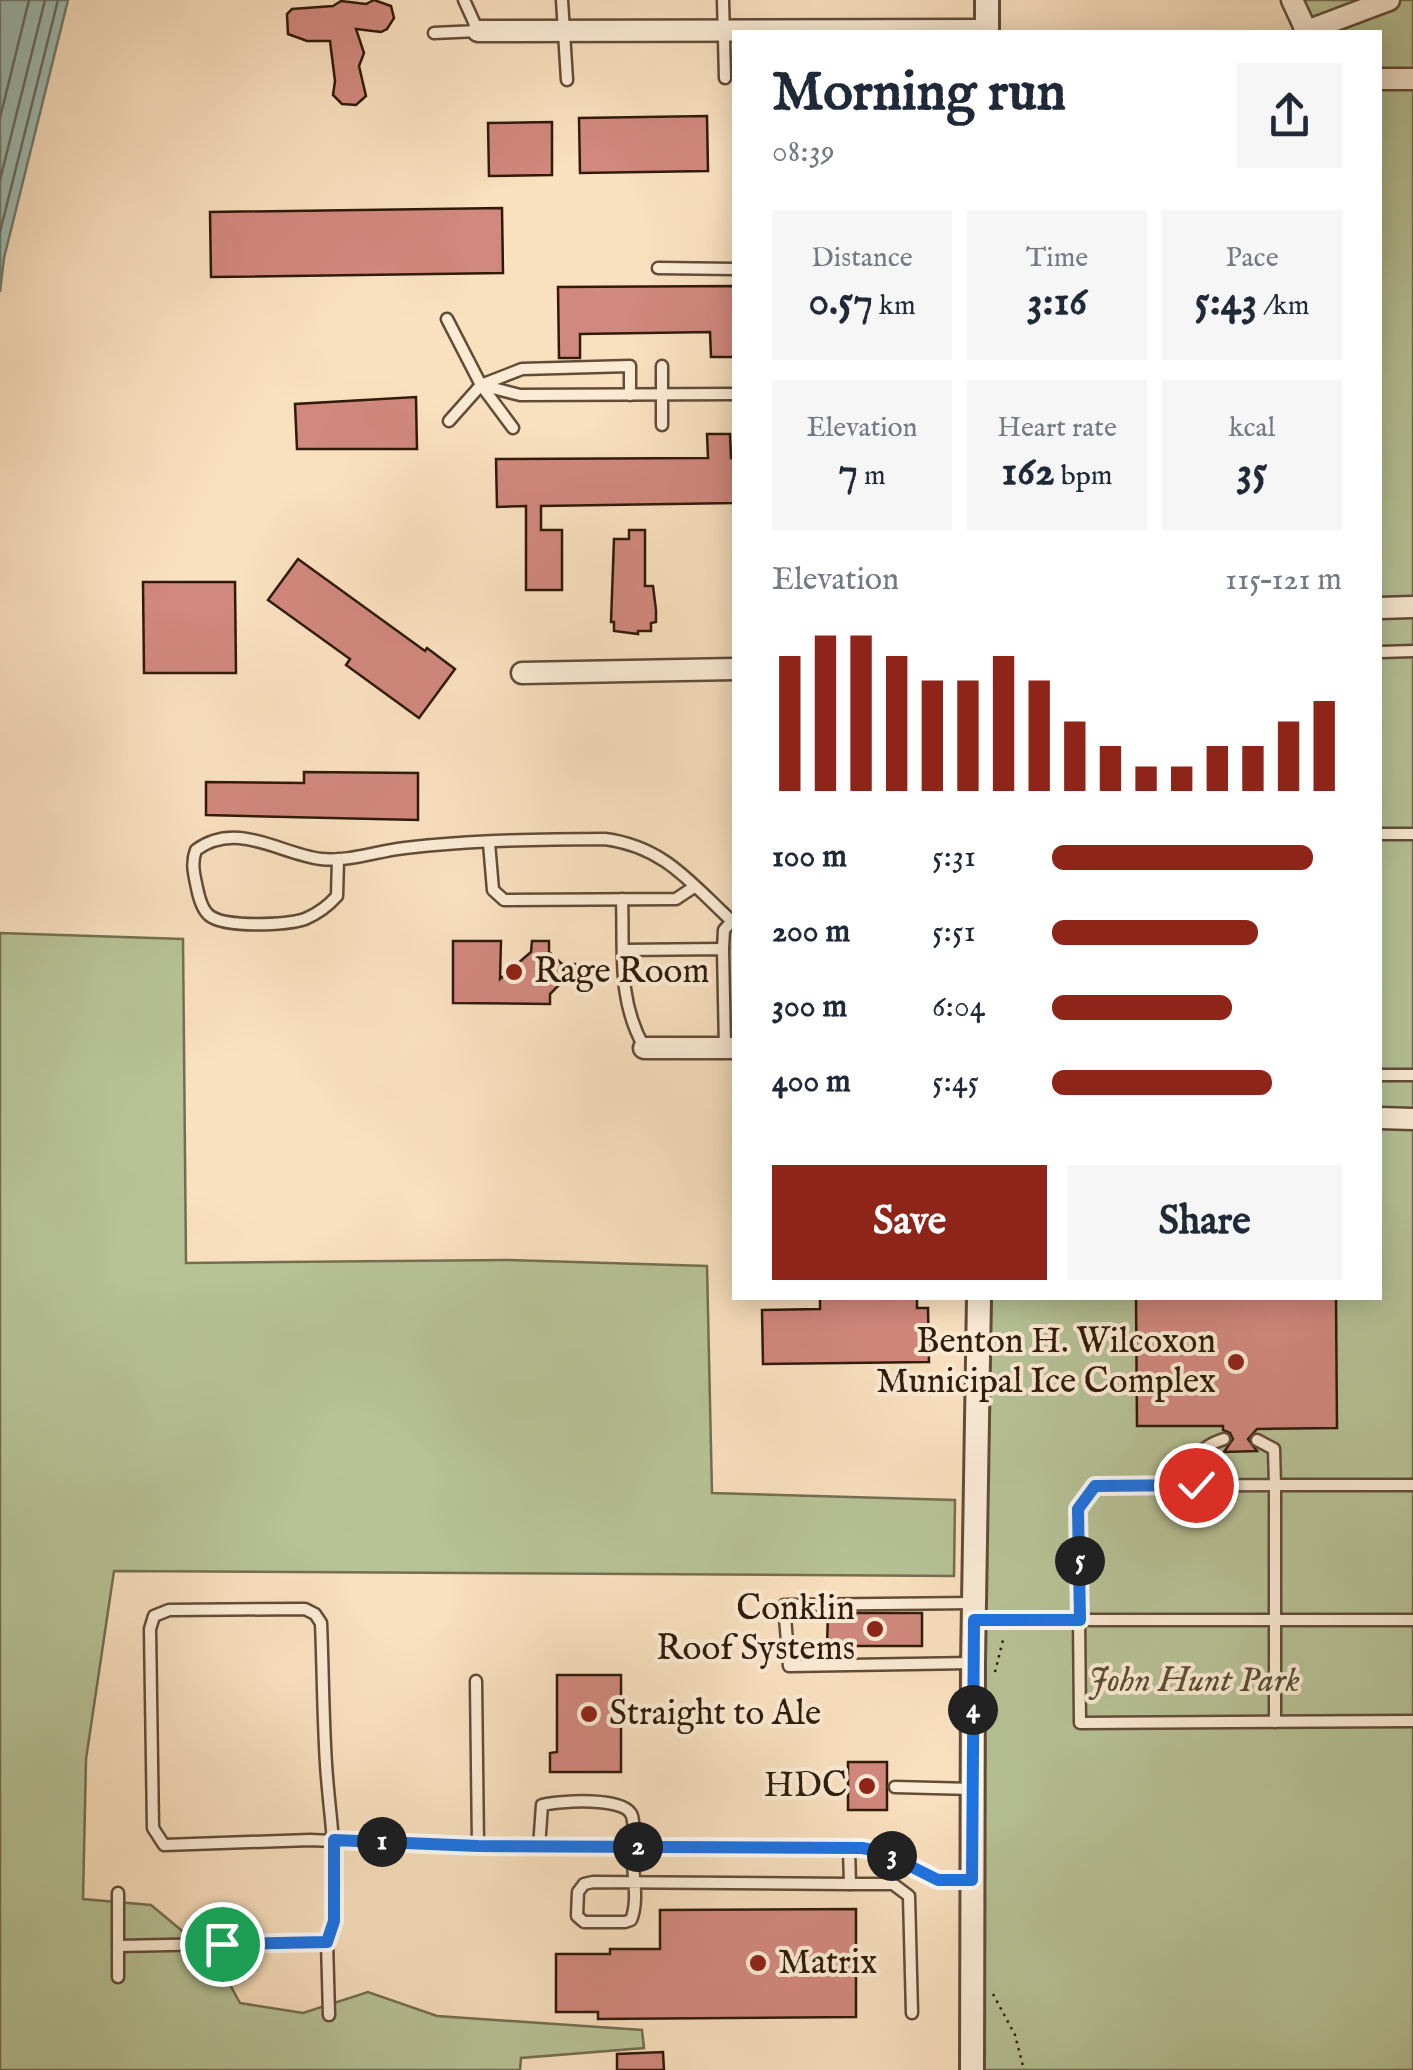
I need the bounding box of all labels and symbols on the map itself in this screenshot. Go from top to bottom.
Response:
place label: Rage Room [534,950,710,995]
marker: Rage Room [503,961,525,983]
place label: Benton H. Wilcoxon Municipal Ice Complex [876,1320,1216,1405]
marker: Benton H. Wilcoxon Municipal Ice Complex [1225,1351,1247,1373]
pin [1154,1443,1239,1528]
pin: 5 [1055,1536,1105,1586]
place label: Conklin Roof Systems [656,1587,855,1672]
marker: Conklin Roof Systems [864,1618,886,1640]
park label: John Hunt Park [1088,1659,1300,1704]
pin: 4 [948,1685,998,1735]
place label: Straight to Ale [609,1692,821,1737]
marker: Straight to Ale [578,1703,600,1725]
place label: HDC [764,1764,847,1809]
marker: HDC [856,1775,878,1797]
pin: 1 [357,1817,407,1867]
pin: 2 [613,1822,663,1872]
pin: 3 [867,1831,917,1881]
pin [180,1902,265,1987]
place label: Matrix [778,1941,877,1986]
marker: Matrix [747,1952,769,1974]

